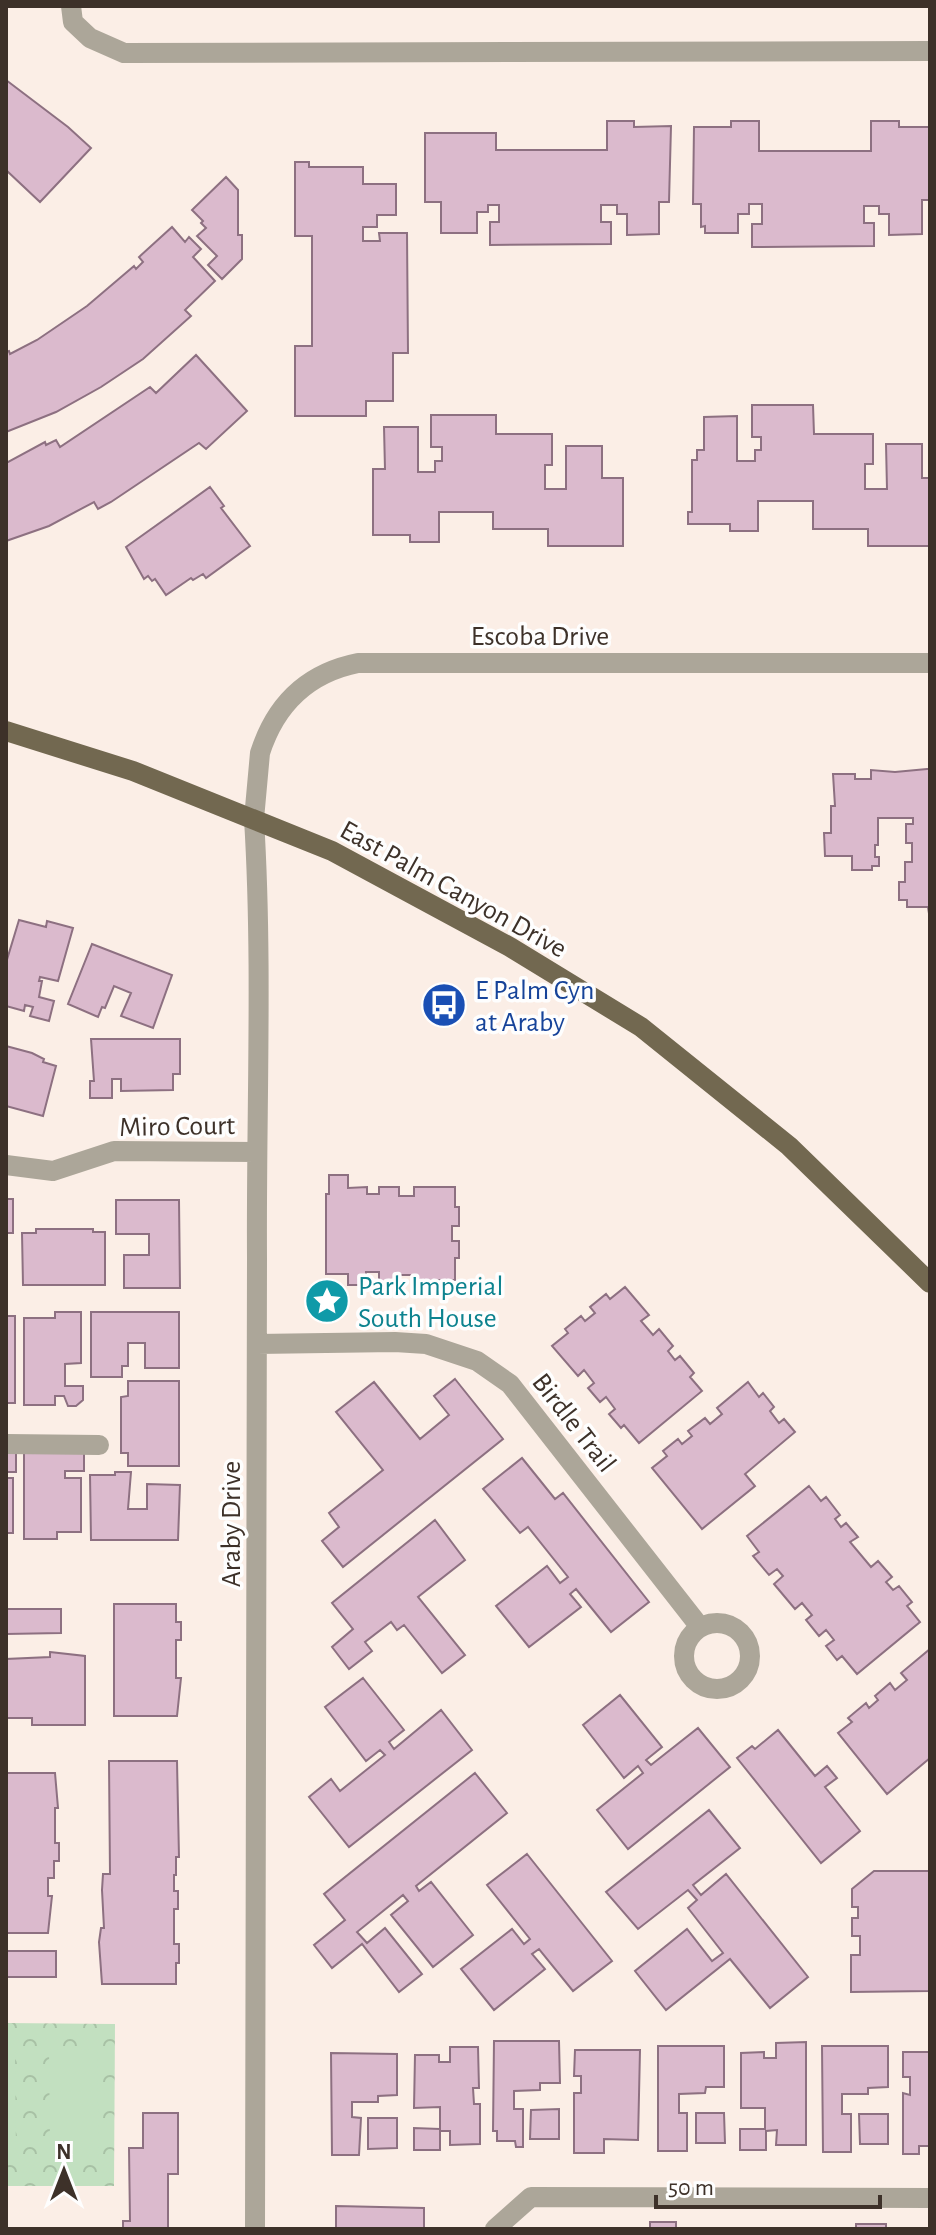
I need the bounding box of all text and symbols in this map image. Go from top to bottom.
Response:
street label: Escoba Drive [471,623,609,651]
street label: East Palm Canyon Drive [335,816,571,964]
place label: E Palm Cyn at Araby [475,977,595,1037]
bus stop icon: E Palm Cyn at Araby [420,981,468,1029]
street label: Miro Court [119,1112,235,1142]
place label: Park Imperial South House [358,1273,503,1333]
place icon: Park Imperial South House [303,1277,351,1325]
street label: Birdle Trail [526,1368,621,1478]
street label: Araby Drive [218,1461,246,1587]
north arrow [24,2131,104,2211]
text: N [56,2141,72,2163]
scale bar [656,2159,880,2209]
text: 50 m [668,2176,714,2200]

